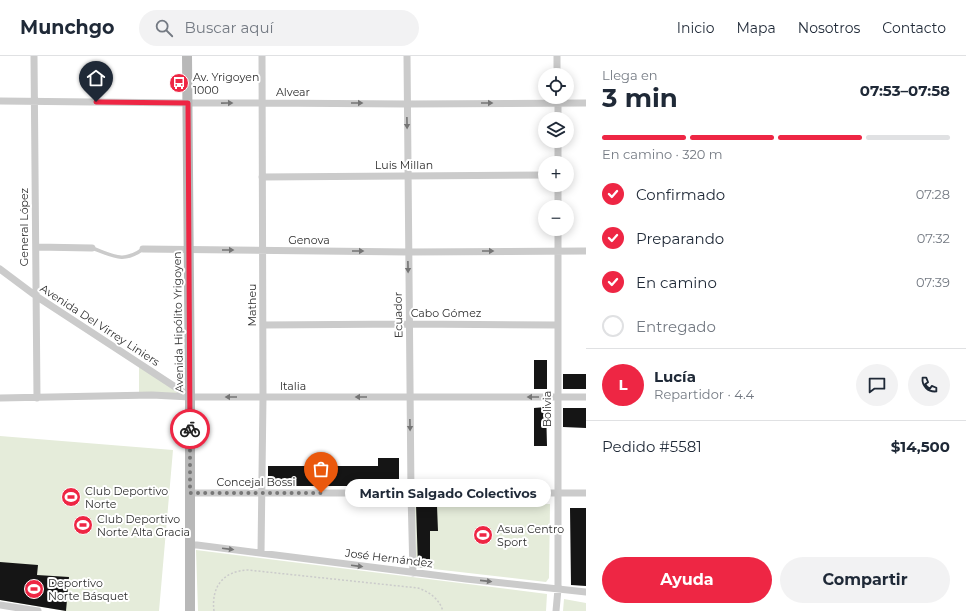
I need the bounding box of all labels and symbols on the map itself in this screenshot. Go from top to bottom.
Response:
pin [79,61,113,102]
place label: Av. Yrigoyen 1000 [193,70,259,97]
bus stop icon: Av. Yrigoyen 1000 [168,72,190,94]
street label: Alvear [276,85,310,99]
one-way arrow [221,100,234,106]
one-way arrow [351,100,364,106]
one-way arrow [481,100,494,106]
one-way arrow [404,117,410,130]
street label: Luis Millan [375,158,433,172]
street label: General López [17,187,31,266]
street label: Genova [288,233,330,247]
one-way arrow [222,247,235,253]
one-way arrow [352,248,365,254]
one-way arrow [482,248,495,254]
street label: Avenida Hipólito Yrigoyen [170,251,186,393]
one-way arrow [405,261,411,274]
street label: Avenida Del Virrey Liniers [38,281,163,369]
street label: Matheu [245,284,259,326]
street label: Ecuador [391,292,405,338]
street label: Cabo Gómez [411,306,482,320]
street label: Italia [280,379,306,393]
street label: Bolivia [540,391,554,427]
one-way arrow [224,394,237,400]
one-way arrow [354,394,367,400]
one-way arrow [526,394,539,400]
courier [170,409,210,449]
one-way arrow [407,419,413,432]
pin [304,452,338,493]
street label: Concejal Bossi [217,475,295,489]
callout: Martin Salgado Colectivos [345,479,551,507]
place label: Club Deportivo Norte [85,484,168,511]
sports icon: Club Deportivo Norte [60,486,82,508]
place label: Club Deportivo Norte Alta Gracia [97,512,190,539]
sports icon: Club Deportivo Norte Alta Gracia [72,514,94,536]
place label: Asua Centro Sport [497,522,564,549]
sports icon: Asua Centro Sport [472,524,494,546]
one-way arrow [222,546,235,552]
street label: José Hernández [343,546,434,570]
one-way arrow [351,562,363,569]
place label: Deportivo Norte Básquet [48,576,129,603]
sports icon: Deportivo Norte Básquet [23,578,45,600]
one-way arrow [480,578,492,585]

